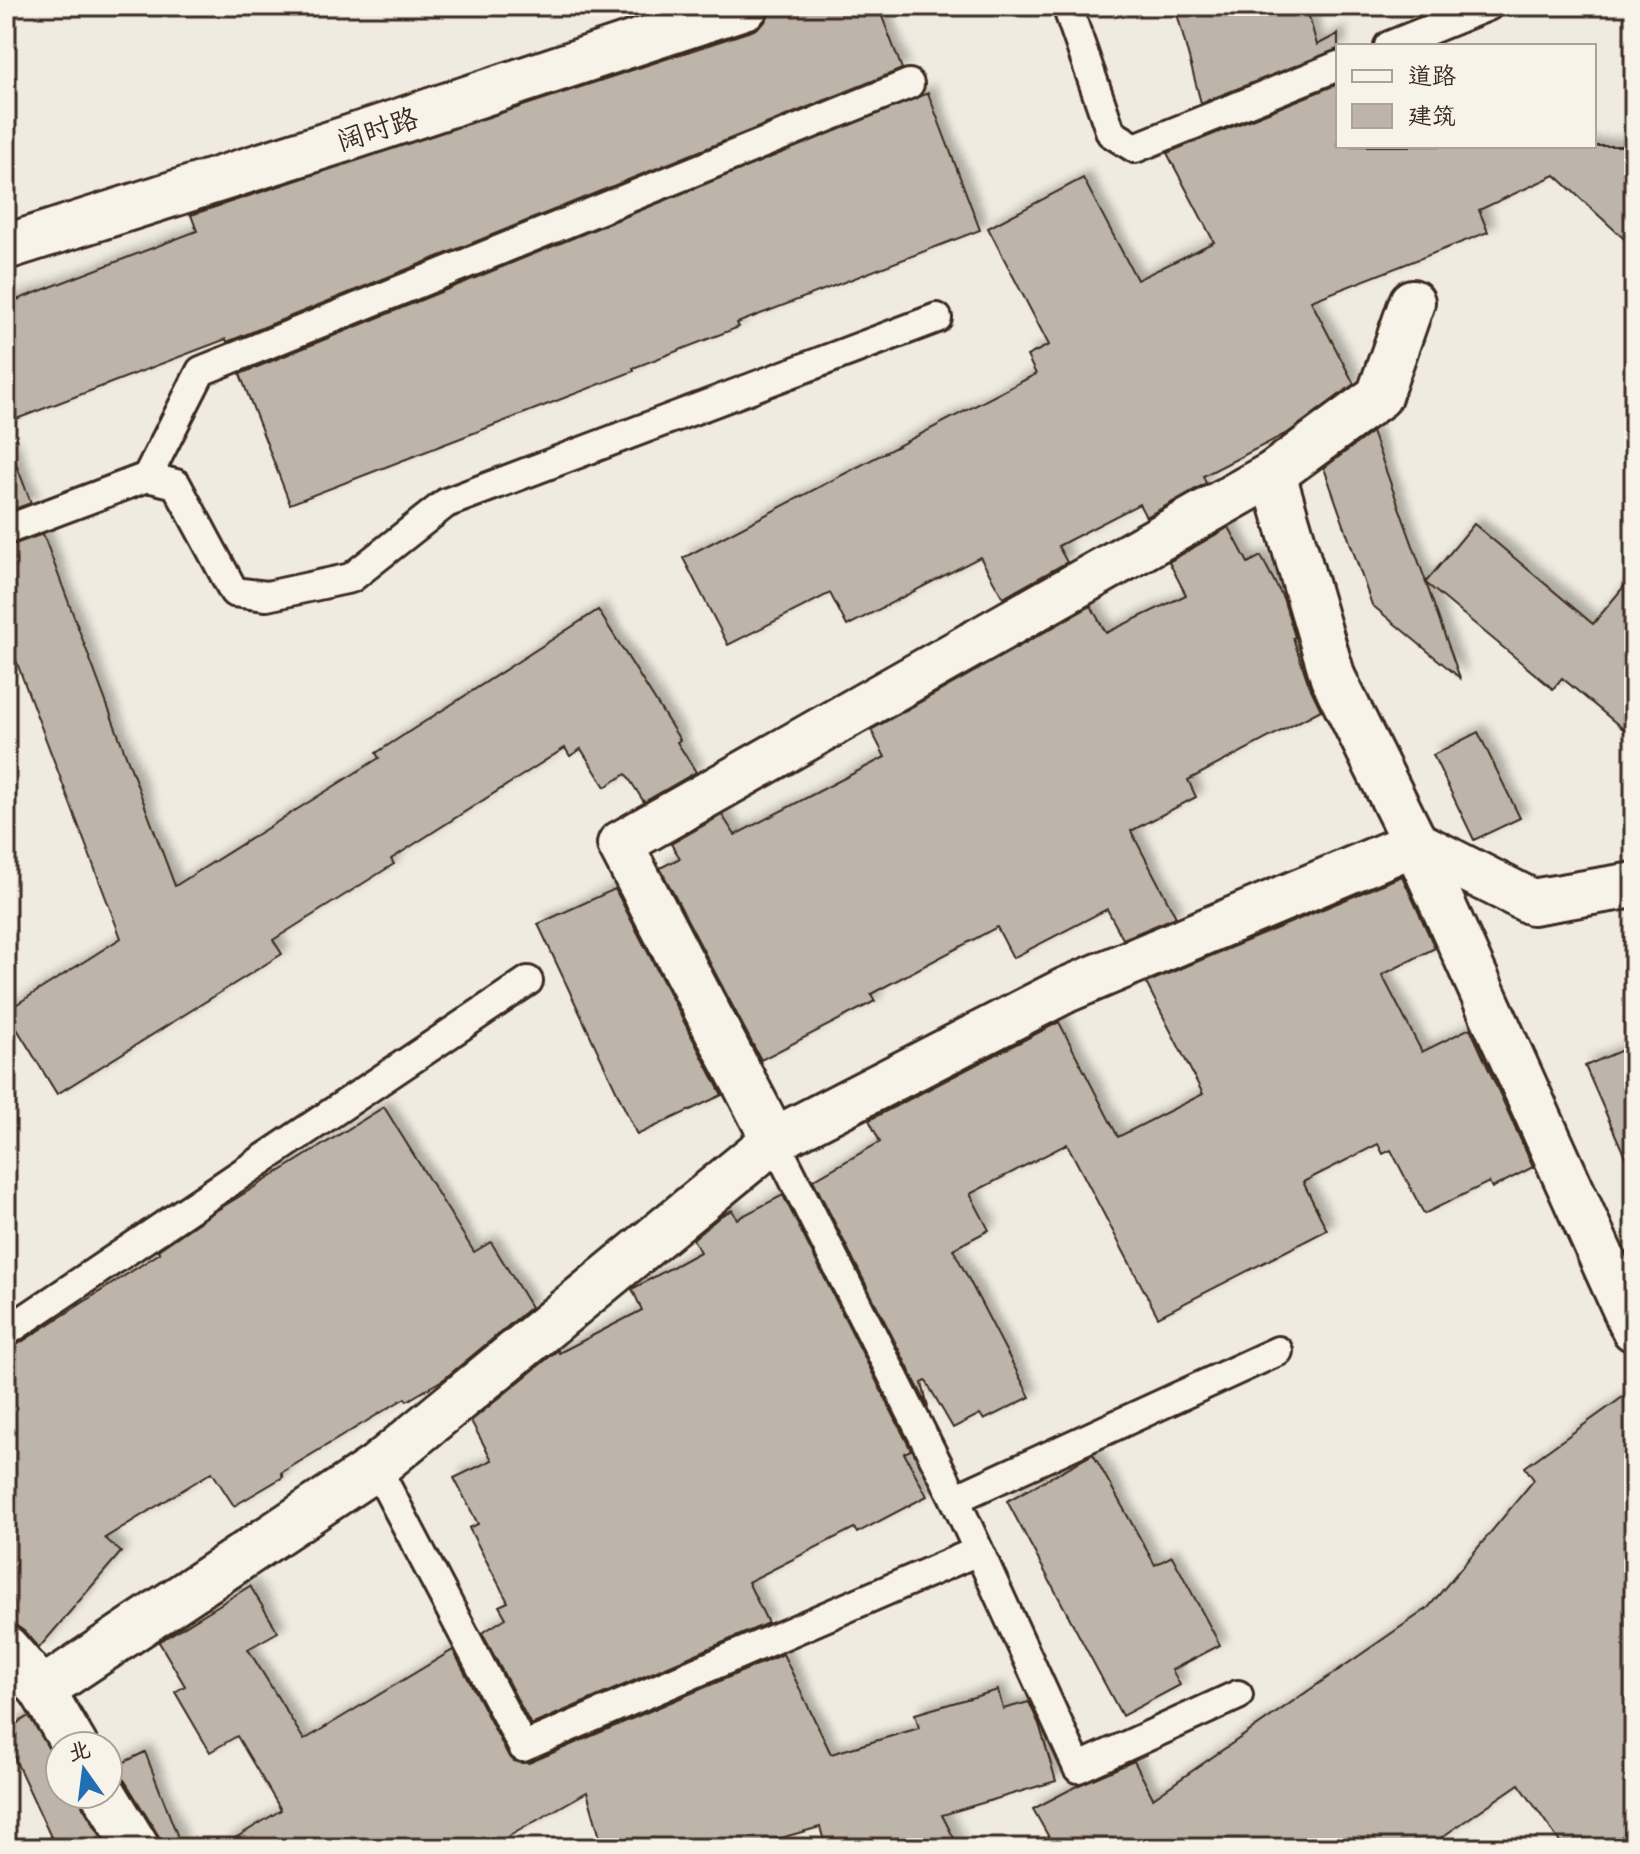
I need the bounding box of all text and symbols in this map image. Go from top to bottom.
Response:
legend [1336,44,1596,148]
text: 道路 [1408,61,1456,91]
street label: 阔时路 [332,100,423,159]
text: 建筑 [1408,101,1456,131]
north arrow [44,1730,124,1810]
text: 北 [65,1735,93,1768]

